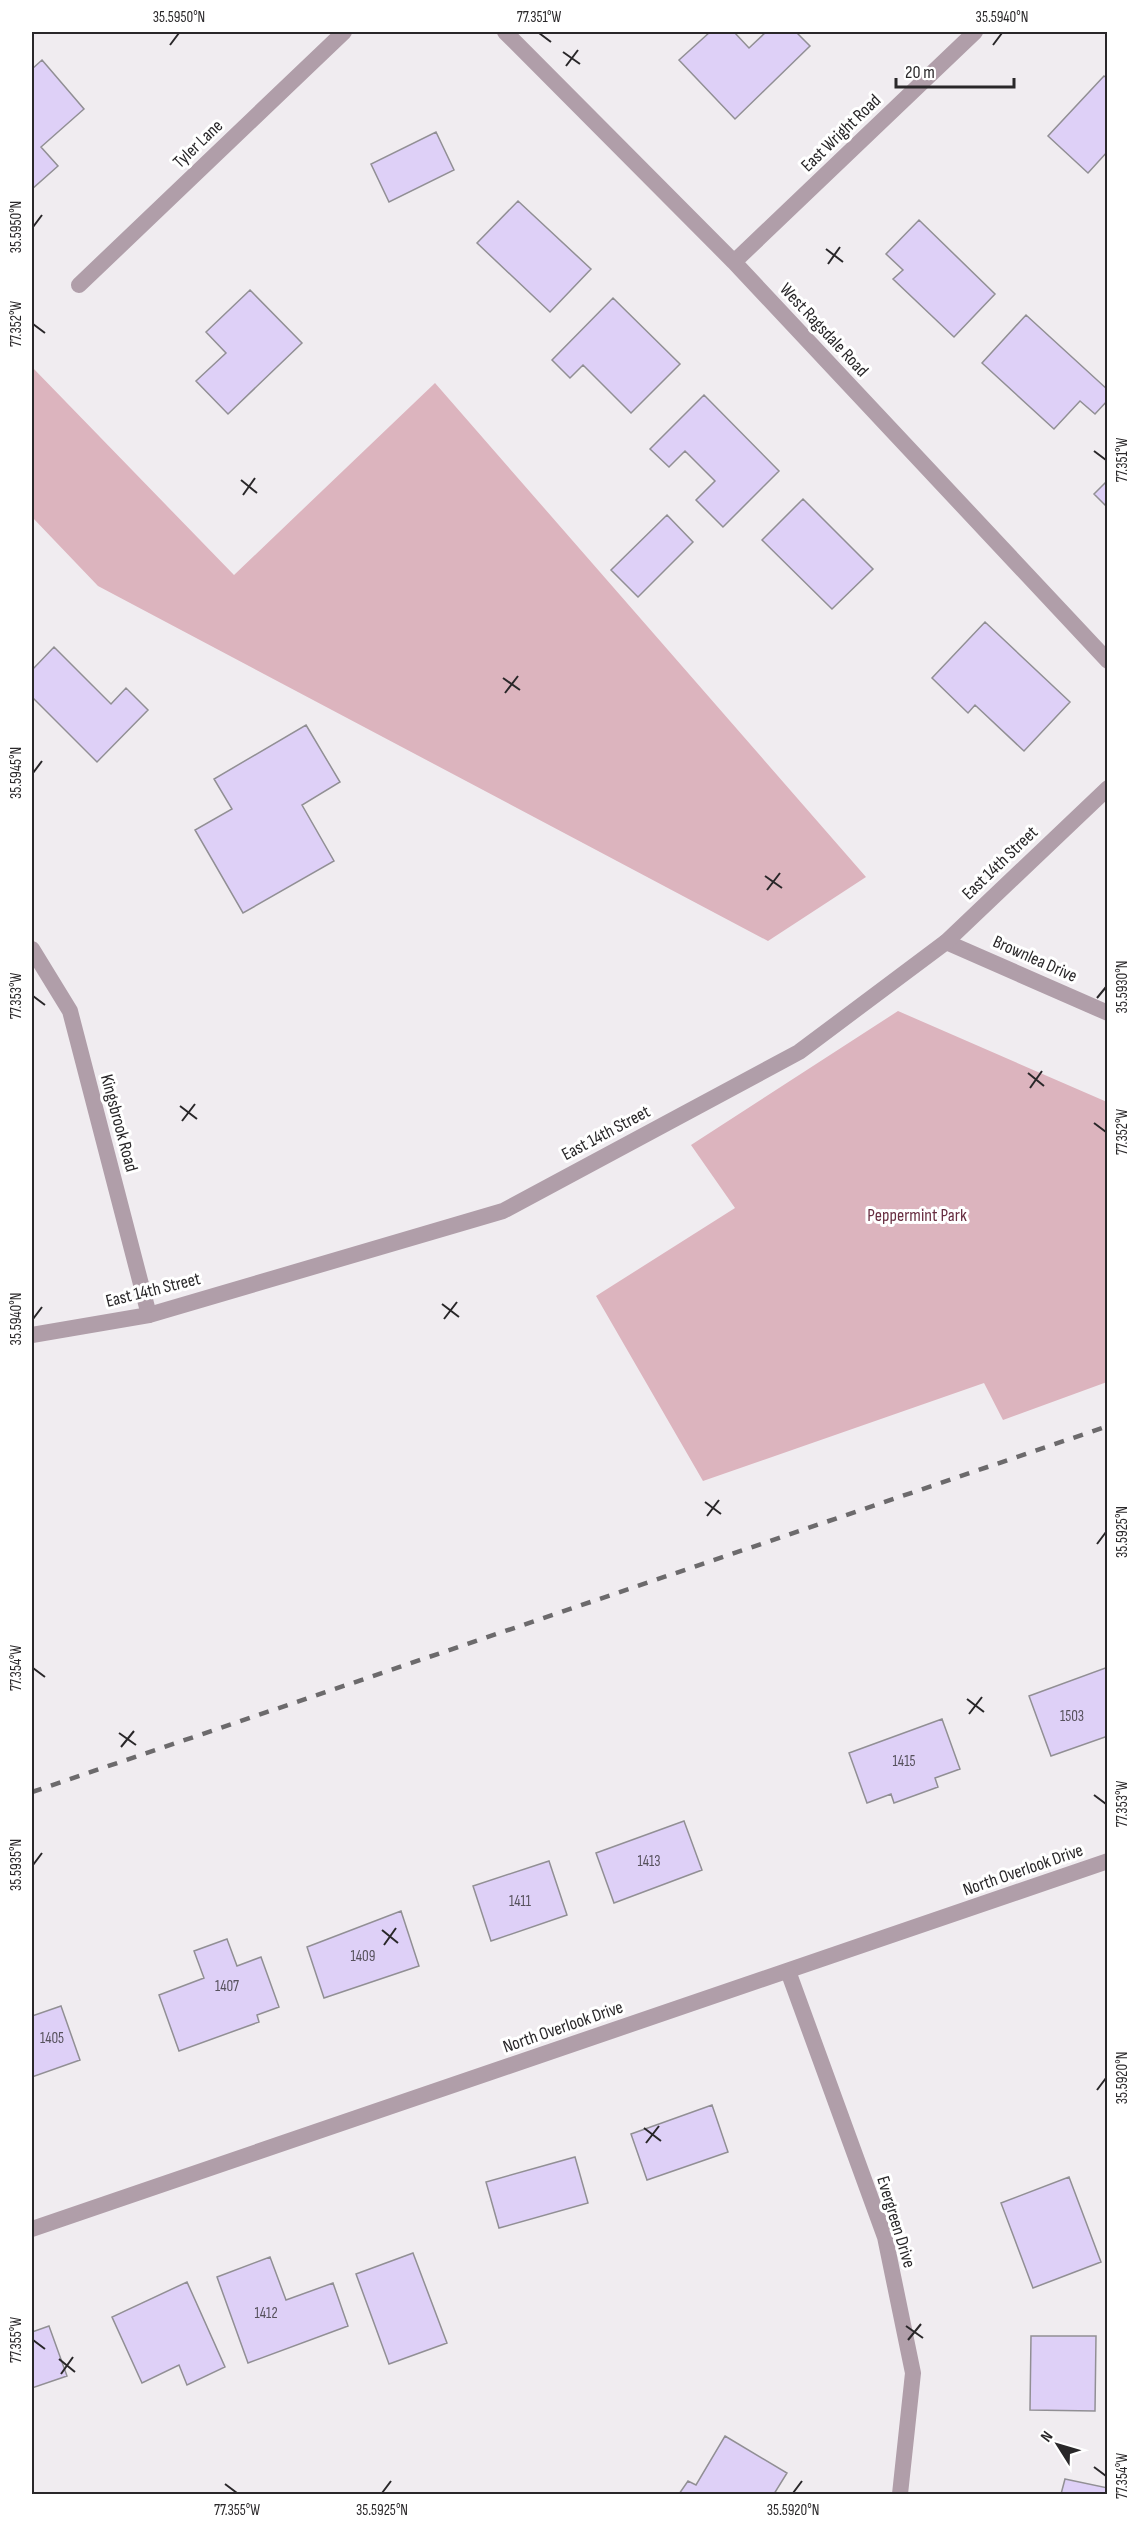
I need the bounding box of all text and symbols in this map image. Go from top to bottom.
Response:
text: 35.5950°N [153,8,205,27]
text: 77.351°W [517,8,562,27]
text: 35.5940°N [976,8,1028,27]
scale bar [896,51,1014,89]
text: 20 m [905,62,935,83]
street label: East Wright Road [797,90,885,176]
street label: Tyler Lane [169,115,227,173]
text: 35.5950°N [7,201,26,253]
street label: West Ragsdale Road [775,279,873,381]
text: 77.352°W [7,301,26,347]
text: 77.351°W [1113,437,1132,482]
text: 35.5945°N [7,747,26,799]
street label: East 14th Street [958,821,1042,904]
street label: Brownlea Drive [990,931,1080,987]
text: 35.5930°N [1113,961,1132,1013]
text: 77.353°W [7,973,26,1019]
street label: Kingsbrook Road [96,1072,142,1174]
street label: East 14th Street [558,1101,654,1165]
text: 77.352°W [1113,1109,1132,1155]
park label: Peppermint Park [867,1205,967,1226]
street label: East 14th Street [104,1268,203,1312]
text: 35.5940°N [7,1293,26,1345]
text: 35.5925°N [1113,1506,1132,1558]
text: 77.354°W [7,1645,26,1691]
house number: 1503 [1060,1707,1084,1726]
house number: 1415 [893,1752,915,1771]
text: 77.353°W [1113,1781,1132,1827]
text: 35.5935°N [7,1839,26,1891]
street label: North Overlook Drive [960,1840,1086,1900]
house number: 1413 [637,1852,661,1871]
house number: 1411 [509,1892,532,1911]
house number: 1409 [351,1947,375,1966]
house number: 1407 [215,1977,239,1996]
street label: North Overlook Drive [500,1997,626,2057]
house number: 1405 [40,2029,64,2048]
text: 35.5920°N [1113,2052,1132,2104]
street label: Evergreen Drive [872,2174,920,2270]
house number: 1412 [254,2304,278,2323]
text: 77.355°W [7,2317,26,2363]
north arrow [1028,2415,1088,2475]
text: N [1037,2428,1057,2446]
text: 77.354°W [1113,2453,1132,2499]
text: 77.355°W [214,2501,260,2520]
text: 35.5925°N [356,2501,408,2520]
text: 35.5920°N [767,2501,819,2520]

